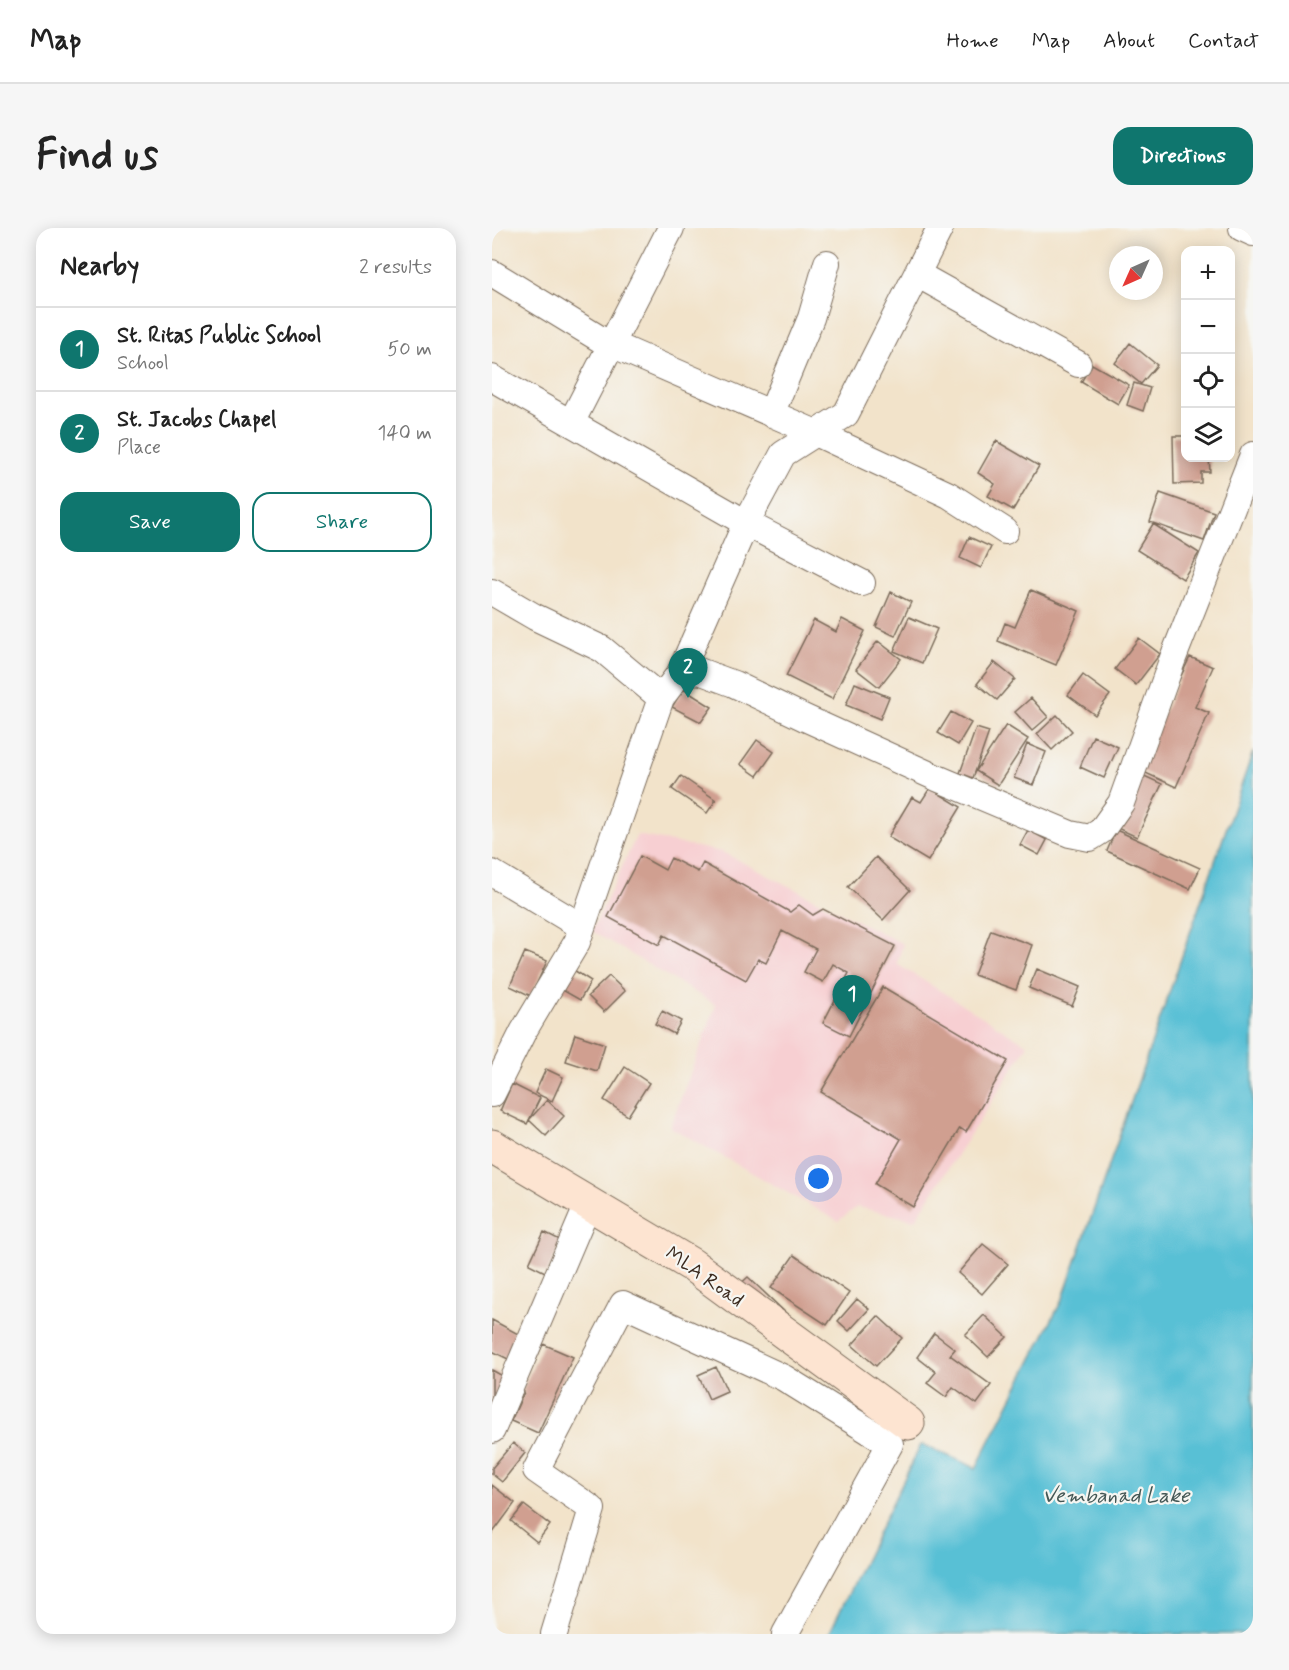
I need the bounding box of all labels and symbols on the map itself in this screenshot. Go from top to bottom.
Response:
north arrow [1109,246,1163,300]
pin: 2 [668,648,708,698]
pin: 1 [832,976,872,1025]
your location [804,1164,833,1193]
street label: MLA Road [660,1241,749,1314]
water label: Vembanad Lake [1043,1482,1191,1510]

